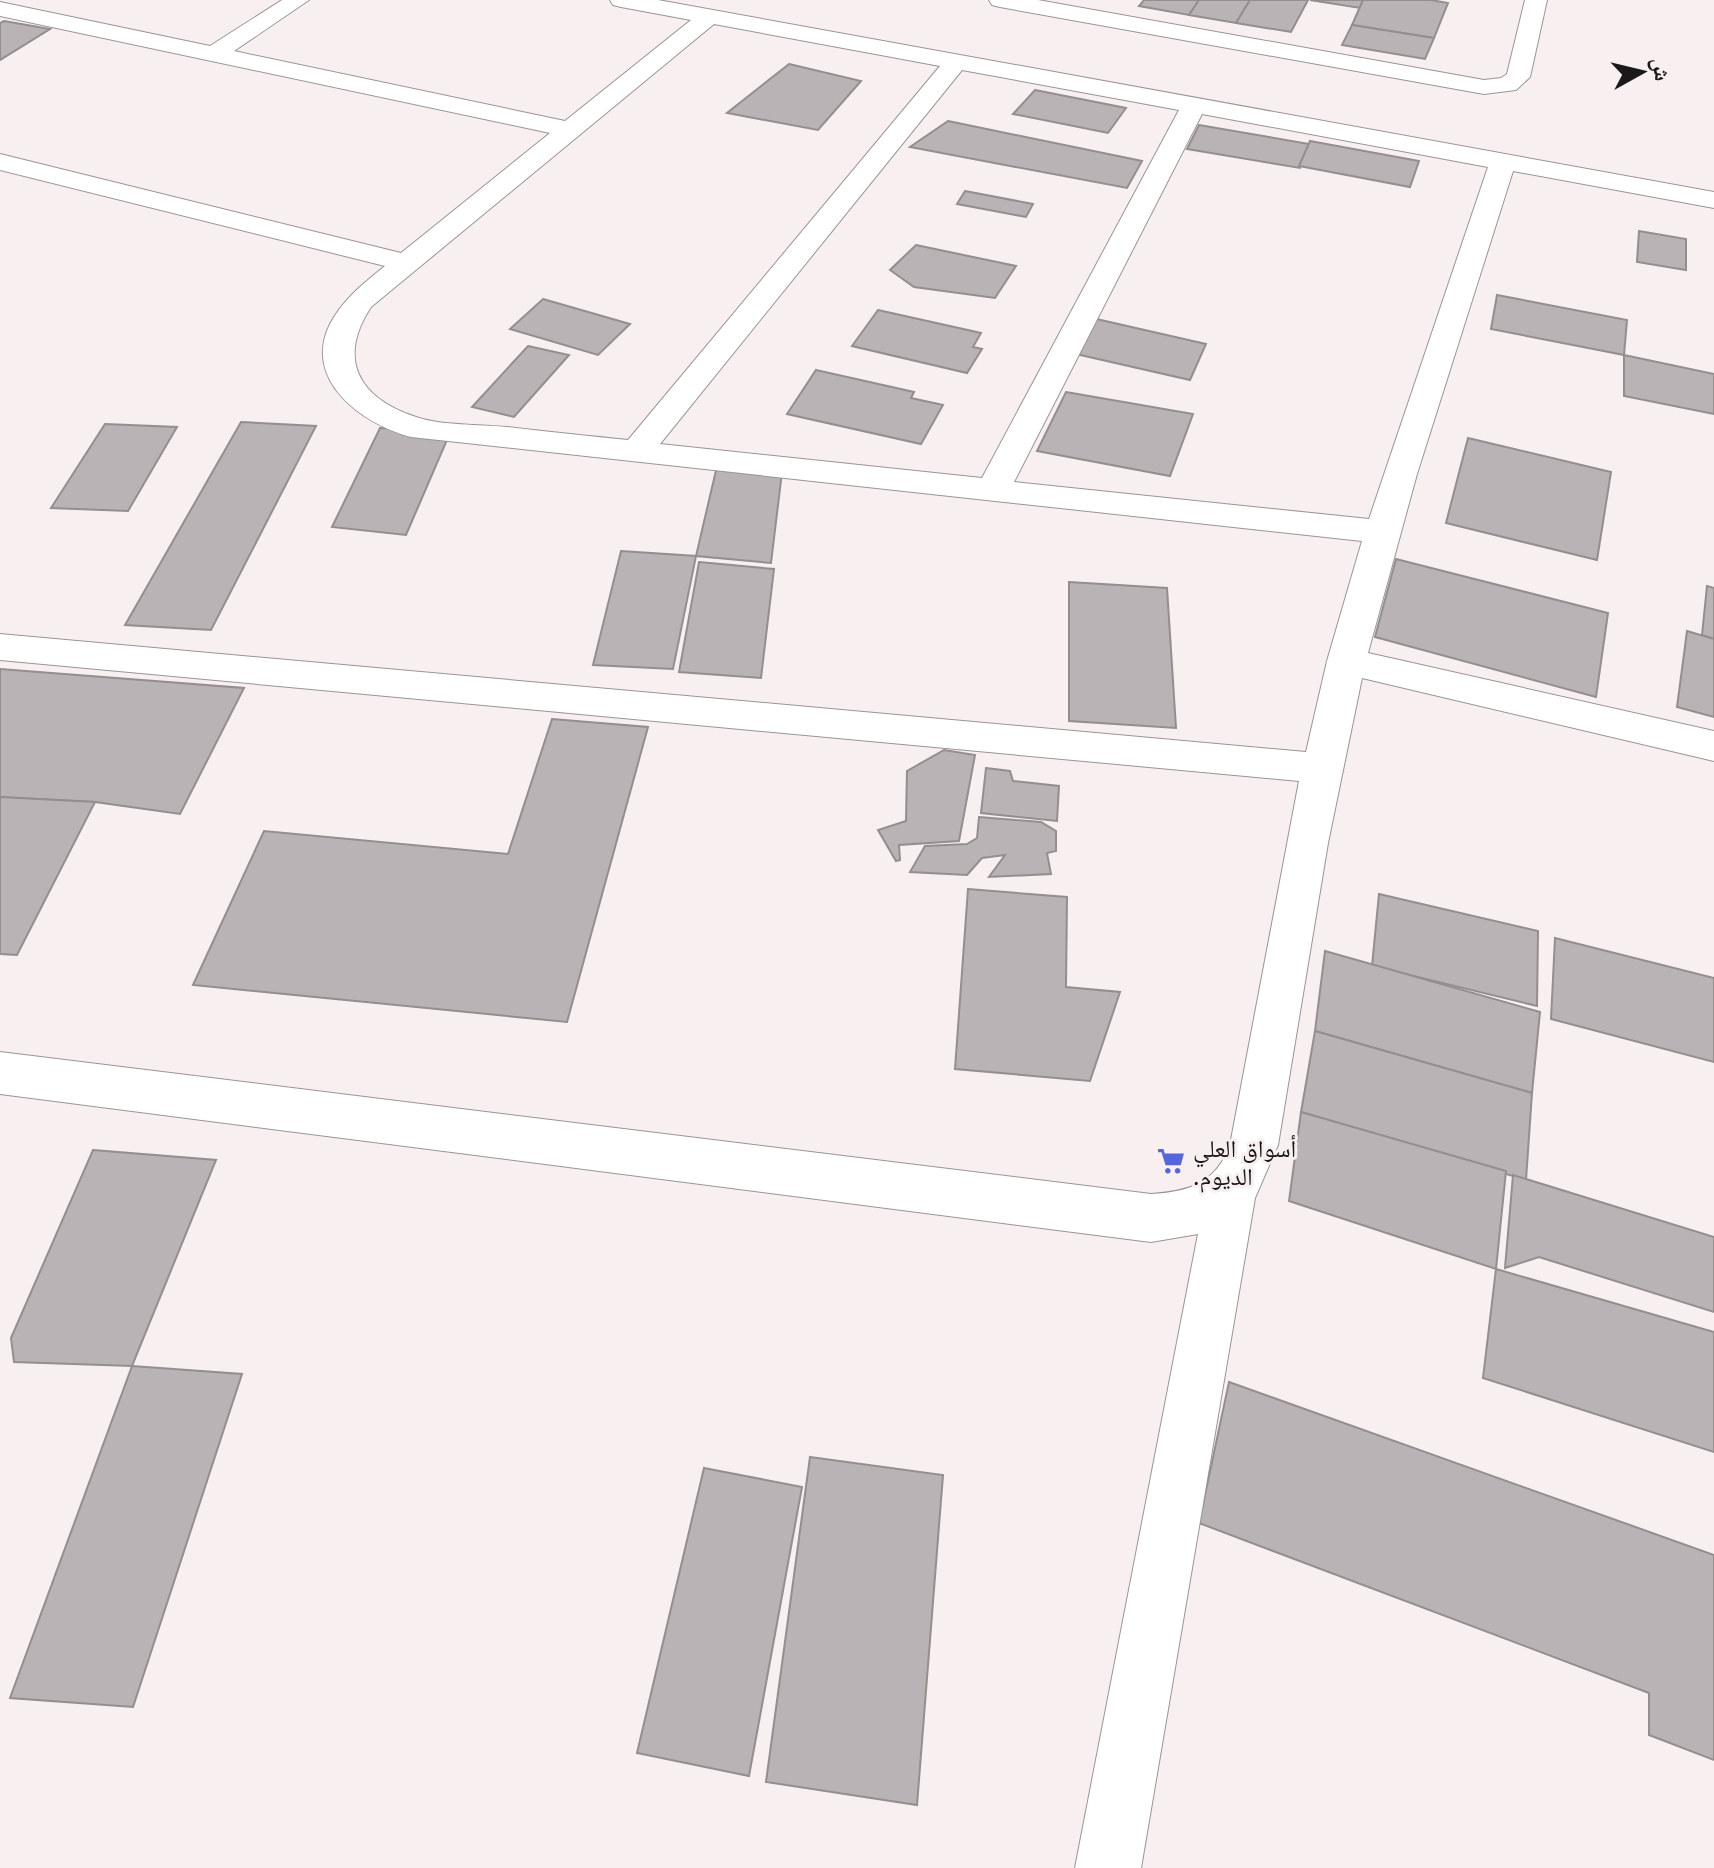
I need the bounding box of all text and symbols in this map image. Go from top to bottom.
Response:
north arrow [1602,32,1682,112]
text: ش [1646,55,1679,83]
place label: أسواق العلي .الديوم [1193,1131,1296,1193]
supermarket icon: أسواق العلي .الديوم [1156,1146,1186,1176]

